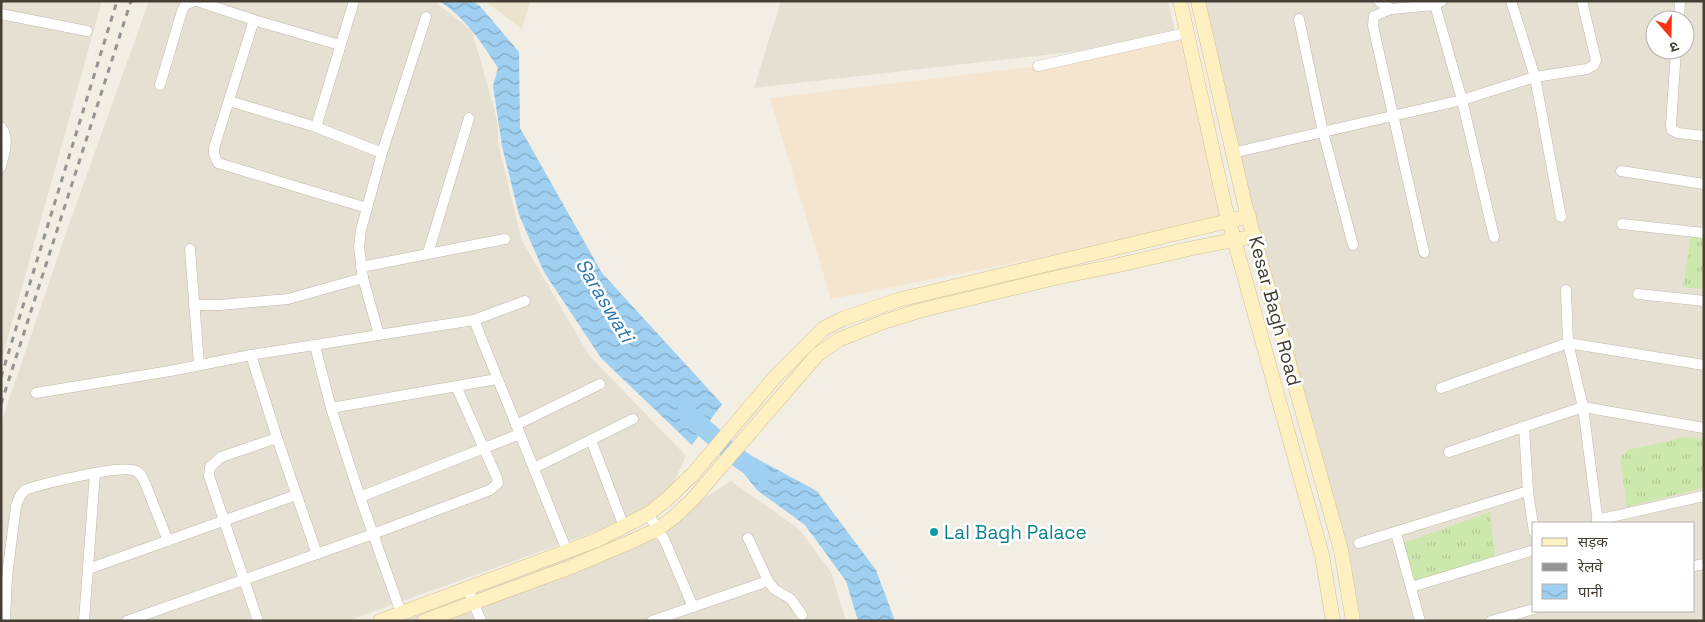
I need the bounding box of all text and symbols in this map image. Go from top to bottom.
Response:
north arrow [1645,10,1695,60]
text: उ [1667,37,1681,57]
street label: Kesar Bagh Road [1243,233,1307,389]
water label: Saraswati [570,253,641,349]
place label: Lal Bagh Palace [944,520,1087,545]
legend [1532,522,1695,612]
marker: Lal Bagh Palace [928,526,940,538]
text: सड़क [1578,532,1608,551]
text: रेलवे [1577,557,1603,576]
text: पानी [1578,582,1604,601]

